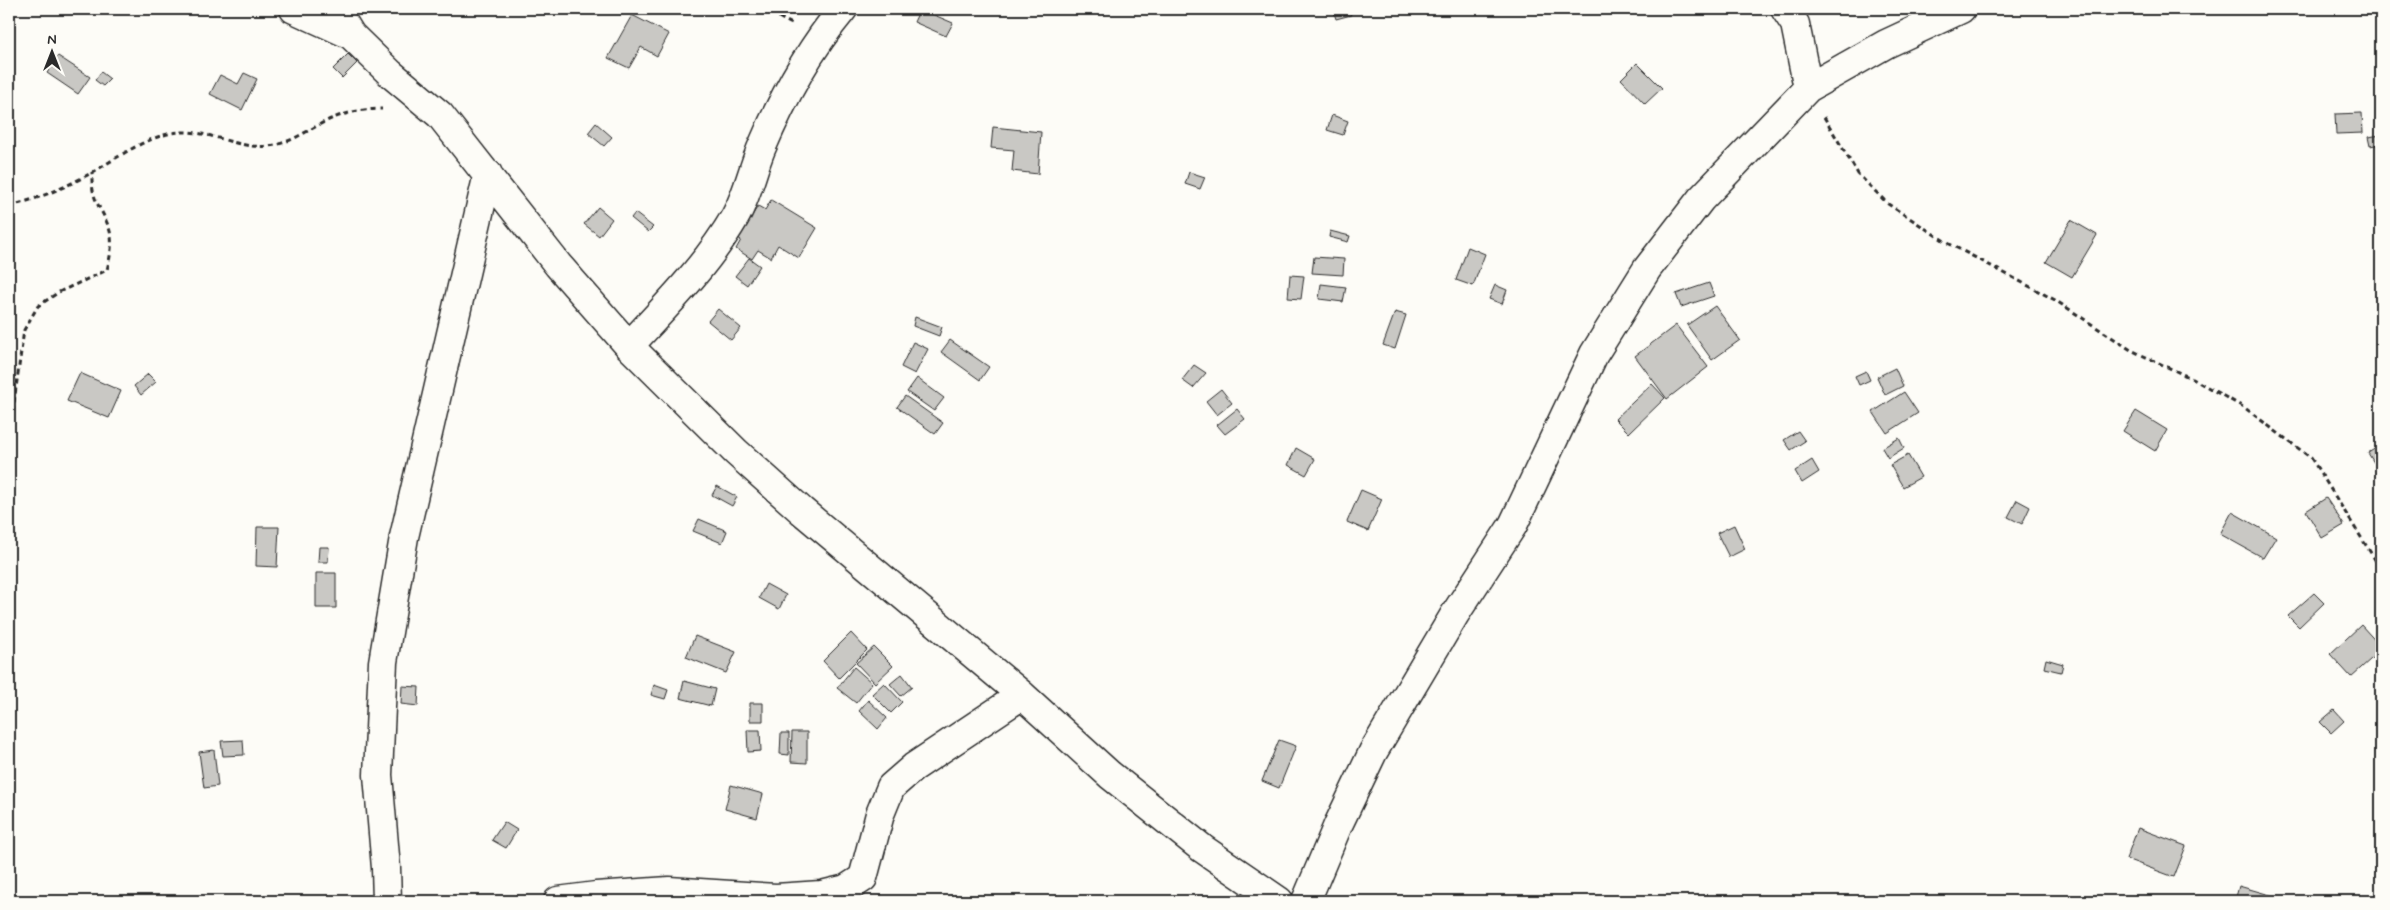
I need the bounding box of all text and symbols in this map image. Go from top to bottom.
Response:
north arrow [28,28,78,78]
text: N [47,31,57,49]

